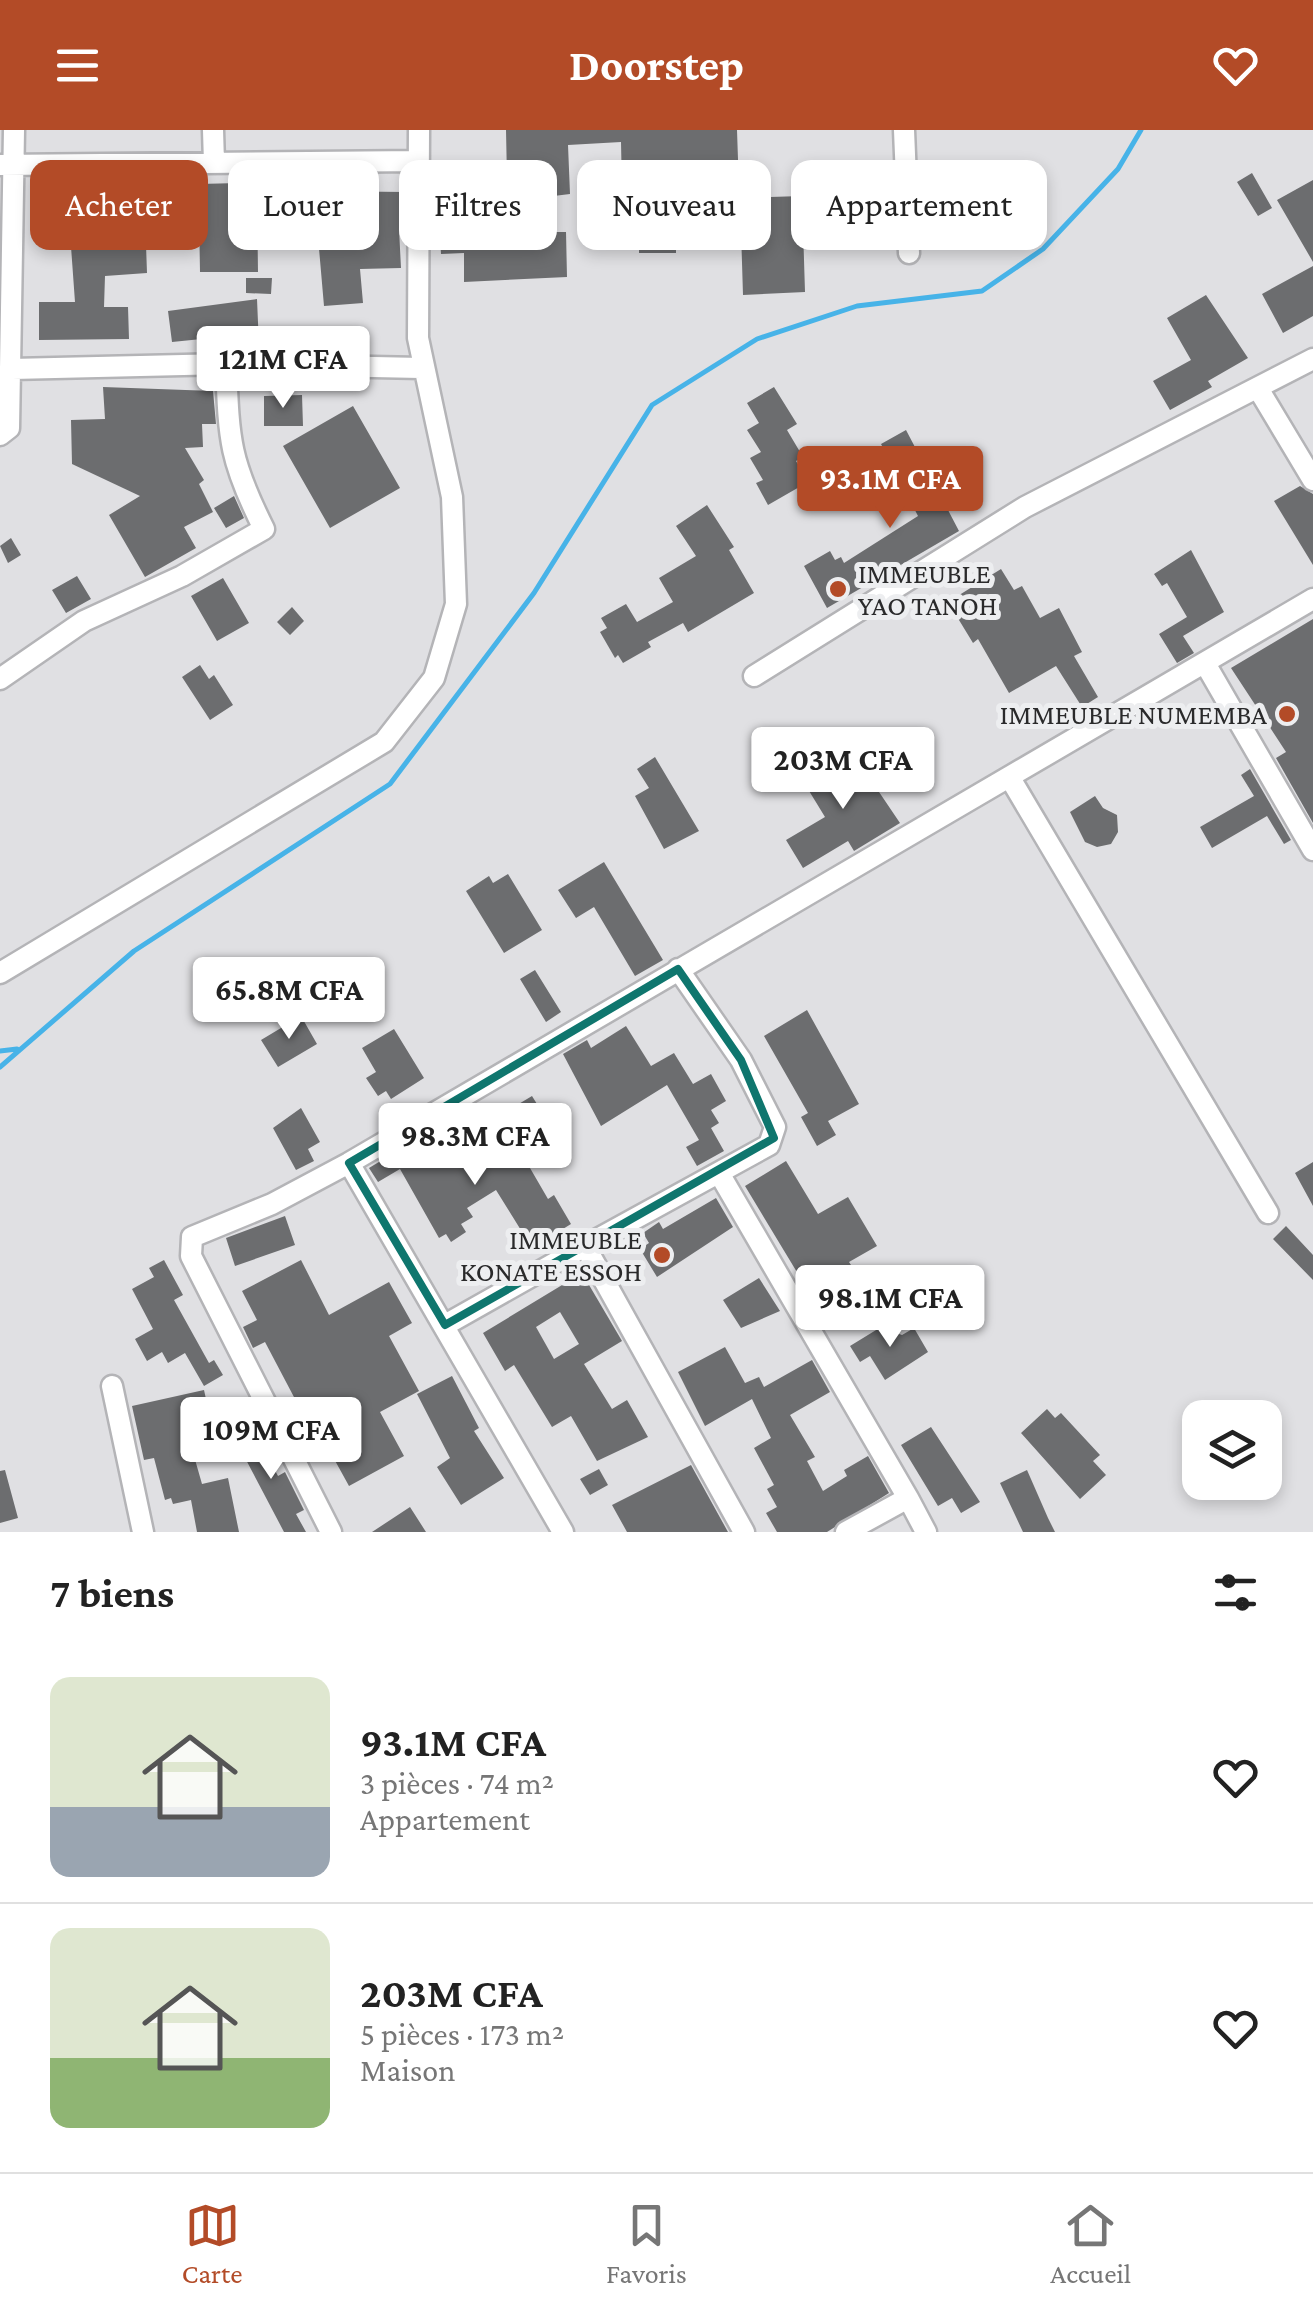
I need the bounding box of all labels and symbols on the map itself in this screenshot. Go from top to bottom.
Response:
pin: 121M CFA [180,326,386,411]
pin: 93.1M CFA [776,446,1004,531]
place label: IMMEUBLE YAO TANOH [858,558,997,621]
marker: IMMEUBLE YAO TANOH [827,578,849,600]
place label: IMMEUBLE NUMEMBA [1000,699,1267,730]
marker: IMMEUBLE NUMEMBA [1276,703,1298,725]
pin: 203M CFA [740,727,946,812]
pin: 65.8M CFA [175,957,403,1042]
pin: 98.3M CFA [361,1103,589,1188]
place label: IMMEUBLE KONATE ESSOH [460,1224,642,1287]
marker: IMMEUBLE KONATE ESSOH [651,1244,673,1266]
pin: 98.1M CFA [776,1265,1004,1350]
pin: 109M CFA [168,1397,374,1482]

